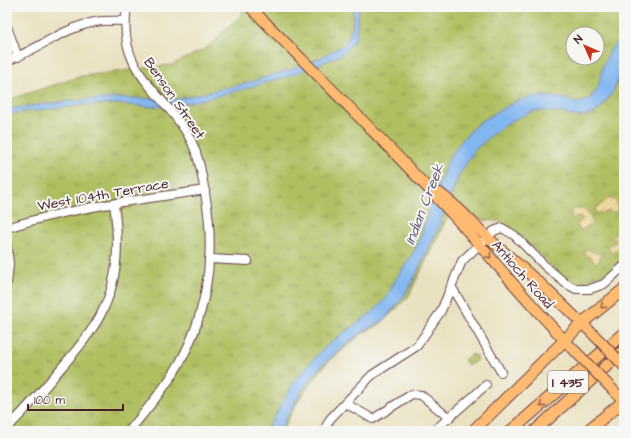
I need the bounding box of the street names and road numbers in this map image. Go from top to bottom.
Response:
street label: Benson Street [139,54,210,144]
street label: West 104th Terrace [36,174,171,216]
street label: Antioch Road [487,236,558,313]
road number: I 435 [548,371,588,393]

